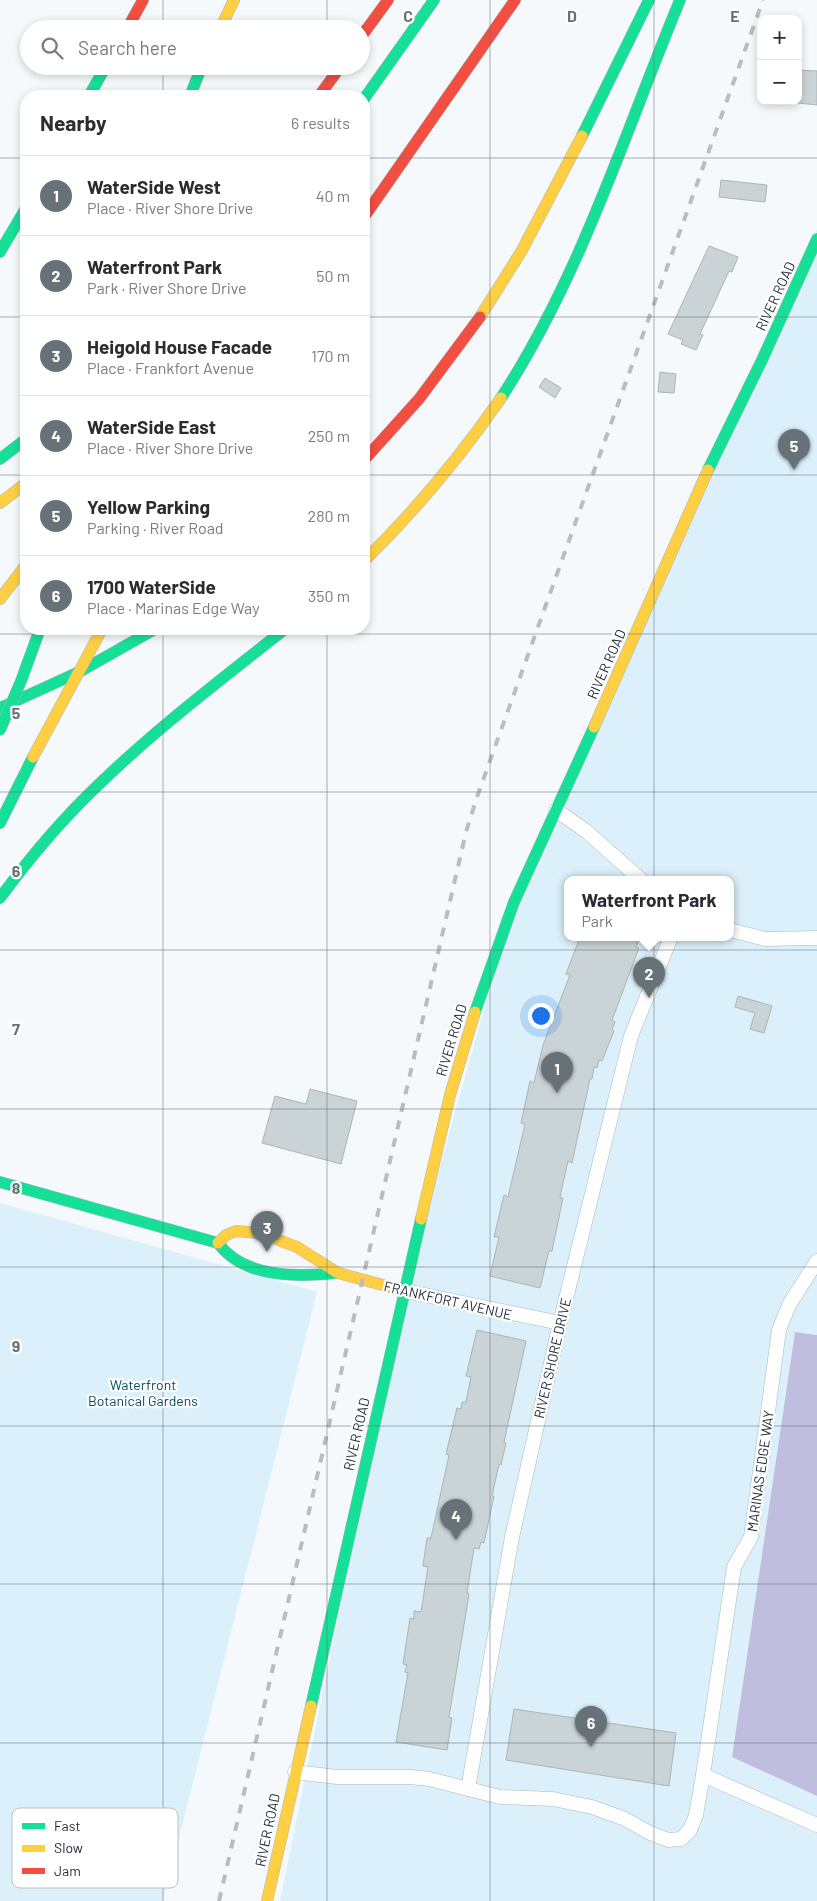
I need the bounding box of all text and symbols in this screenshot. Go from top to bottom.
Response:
text: C [403,6,413,25]
text: D [567,6,577,25]
text: E [730,6,740,25]
map controls [757,15,802,105]
button: + [757,15,802,60]
search box [20,20,370,75]
icon: search [38,34,66,62]
text: Search here [78,36,177,59]
button: − [757,60,802,105]
text: Nearby [40,110,106,135]
text: 6 results [291,113,350,132]
text: WaterSide West [87,175,221,198]
text: 1 [53,186,59,205]
text: 40 m [316,186,350,205]
text: Place · River Shore Drive [87,198,253,217]
text: Waterfront Park [87,255,222,278]
street label: RIVER ROAD [752,259,798,333]
text: 2 [52,266,60,285]
text: 50 m [316,266,350,285]
text: Park · River Shore Drive [87,278,247,297]
text: Heigold House Facade [87,335,272,358]
text: 3 [52,346,60,365]
text: 170 m [311,346,350,365]
text: Place · Frankfort Avenue [87,358,254,377]
text: WaterSide East [87,415,216,438]
text: 4 [51,426,61,445]
text: 250 m [308,426,350,445]
pin: 5 [778,429,810,470]
text: Place · River Shore Drive [87,438,253,457]
text: Yellow Parking [87,495,210,518]
text: 5 [52,506,60,525]
text: 280 m [308,506,350,525]
text: Parking · River Road [87,518,224,537]
text: 1700 WaterSide [87,575,216,598]
text: 6 [52,586,60,605]
text: 350 m [308,586,350,605]
text: Place · Marinas Edge Way [87,598,260,617]
street label: RIVER ROAD [583,627,629,701]
text: 5 [12,703,21,722]
text: 6 [12,861,21,880]
popup [564,876,734,941]
text: Waterfront Park [581,888,717,911]
text: Park [581,911,613,930]
pin: 2 [633,957,665,998]
street label: RIVER ROAD [432,1002,470,1078]
your location [528,1003,554,1029]
text: 7 [12,1019,20,1038]
pin: 1 [541,1052,573,1093]
text: 8 [12,1178,21,1197]
pin: 3 [251,1211,283,1252]
street label: FRANKFORT AVENUE [382,1277,514,1323]
street label: RIVER SHORE DRIVE [530,1296,574,1420]
text: 9 [12,1336,20,1355]
park label: Waterfront Botanical Gardens [88,1376,198,1409]
street label: RIVER ROAD [339,1396,373,1472]
street label: MARINAS EDGE WAY [743,1409,777,1533]
pin: 4 [440,1499,472,1540]
pin: 6 [575,1706,607,1747]
street label: RIVER ROAD [251,1792,283,1868]
legend [12,1808,178,1888]
text: Fast [54,1817,80,1834]
text: Slow [54,1839,83,1856]
text: Jam [54,1862,81,1879]

